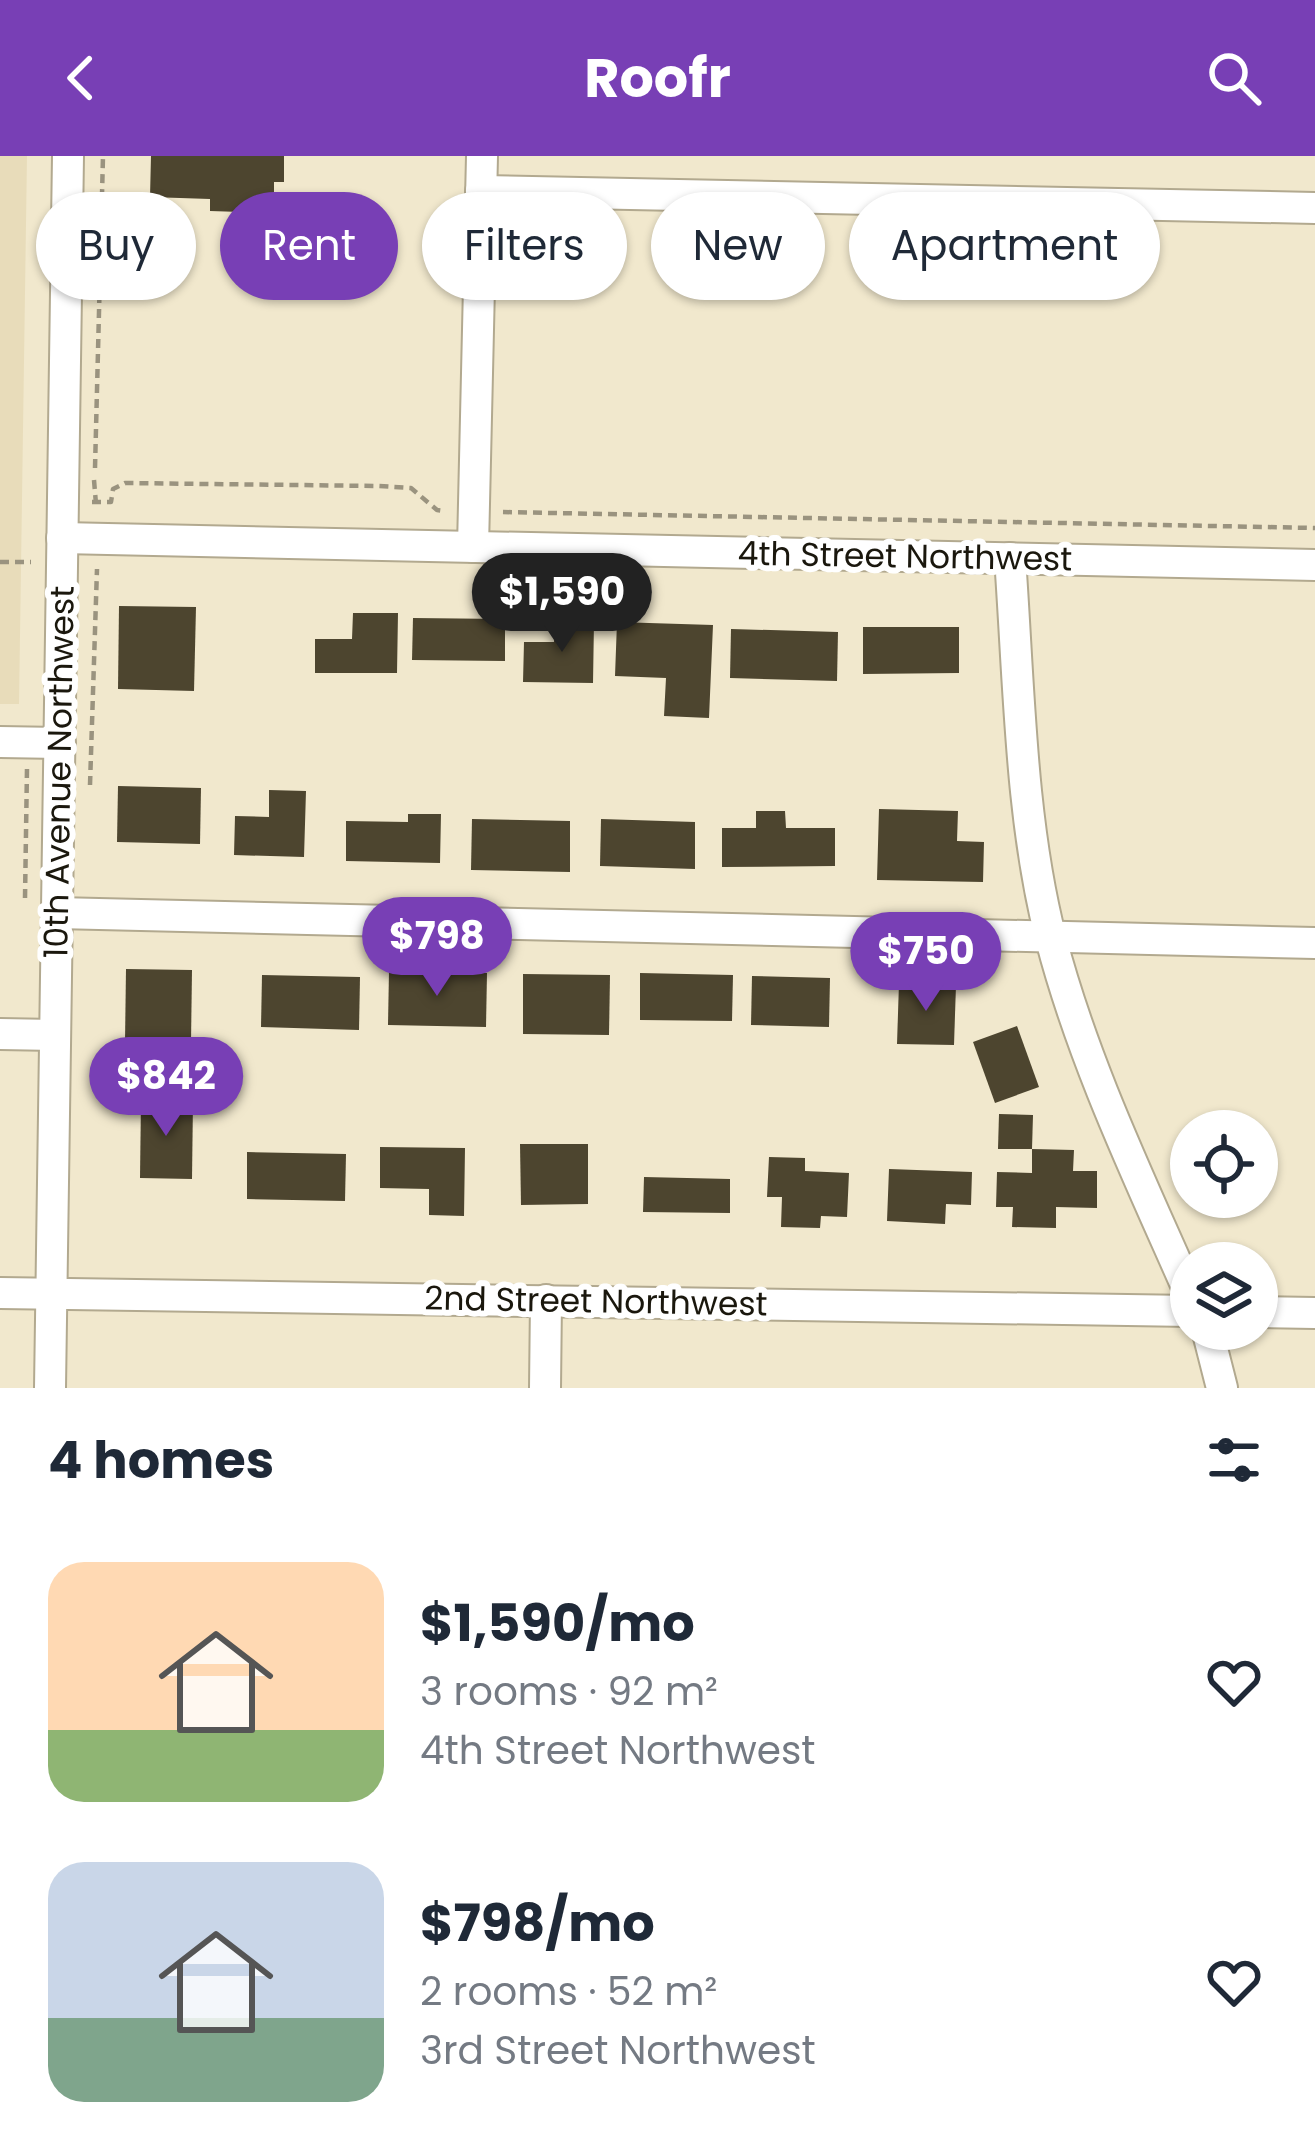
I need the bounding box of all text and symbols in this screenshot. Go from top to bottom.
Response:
text: Roofr [584,40,731,116]
icon: back [48,45,114,111]
icon: search [1201,45,1267,111]
chip: Buy [36,192,196,300]
chip: Rent [220,192,398,300]
chip: Filters [422,192,627,300]
chip: New [651,192,825,300]
chip: Apartment [849,192,1160,300]
street label: 4th Street Northwest [737,530,1073,582]
pin: $1,590 [464,553,660,655]
text: $1,590 [499,564,625,619]
street label: 10th Avenue Northwest [32,585,86,959]
pin: $798 [366,897,508,999]
text: $798 [389,908,485,963]
pin: $750 [855,912,997,1014]
text: $750 [877,923,975,978]
pin: $842 [95,1037,237,1139]
text: $842 [116,1048,216,1103]
map controls [1170,1110,1278,1350]
button: locate [1170,1110,1278,1218]
button: layers [1170,1242,1278,1350]
street label: 2nd Street Northwest [424,1275,768,1327]
text: 4 homes [48,1424,274,1496]
icon: filters [1201,1427,1267,1493]
text: $1,590/mo [420,1587,695,1659]
icon: home [144,1610,288,1754]
icon: heart [1201,1649,1267,1715]
text: 3 rooms · 92 m² [420,1664,718,1719]
text: 4th Street Northwest [420,1723,816,1778]
text: $798/mo [420,1887,655,1959]
icon: home [144,1910,288,2054]
icon: heart [1201,1949,1267,2015]
text: 2 rooms · 52 m² [420,1964,717,2019]
text: 3rd Street Northwest [420,2023,816,2078]

